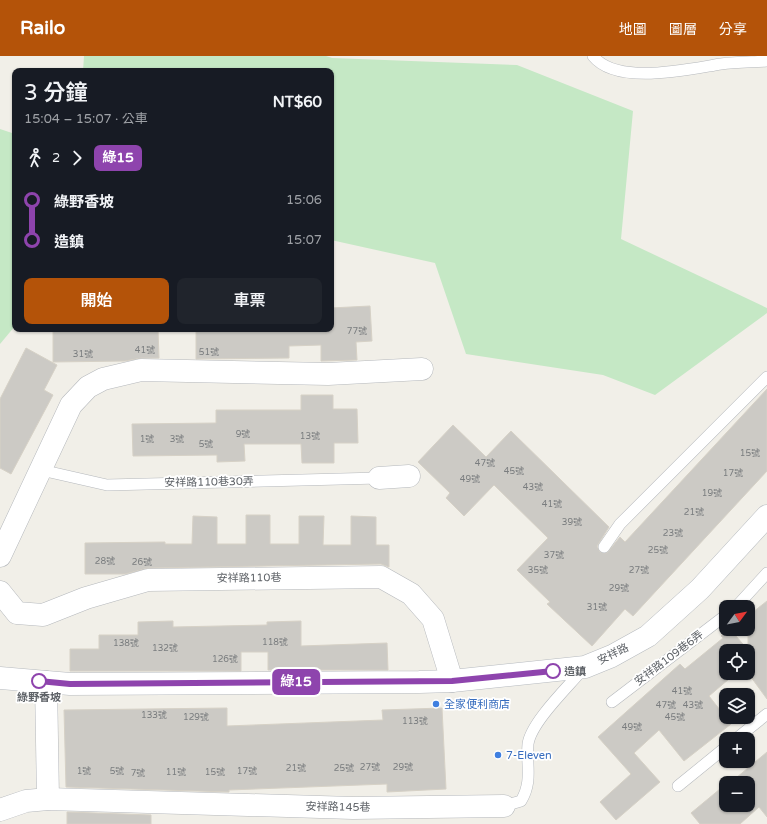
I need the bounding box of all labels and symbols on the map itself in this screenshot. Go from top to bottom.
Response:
house number: 77號 [347,326,367,337]
house number: 41號 [135,345,155,356]
house number: 51號 [199,347,219,358]
house number: 31號 [73,349,93,360]
house number: 9號 [236,429,250,440]
house number: 13號 [300,431,320,442]
house number: 1號 [140,434,154,445]
house number: 3號 [170,434,184,445]
house number: 5號 [199,439,213,450]
house number: 15號 [740,448,760,459]
house number: 47號 [475,458,495,469]
house number: 45號 [504,466,524,477]
house number: 17號 [723,468,743,479]
house number: 49號 [460,474,480,485]
street label: 安祥路110巷30弄 [164,475,254,489]
house number: 43號 [523,482,543,493]
house number: 19號 [702,488,722,499]
house number: 41號 [542,499,562,510]
house number: 21號 [684,507,704,518]
house number: 39號 [562,517,582,528]
house number: 23號 [663,528,683,539]
house number: 25號 [648,545,668,556]
house number: 37號 [544,550,564,561]
house number: 28號 [95,556,115,567]
house number: 26號 [132,557,152,568]
house number: 35號 [528,565,548,576]
house number: 27號 [629,565,649,576]
street label: 安祥路110巷 [217,571,281,585]
house number: 29號 [609,583,629,594]
north arrow [719,600,755,636]
house number: 31號 [587,602,607,613]
street label: 安祥路109巷6弄 [632,628,706,688]
house number: 118號 [262,637,288,648]
house number: 138號 [113,638,139,649]
street label: 安祥路 [595,641,631,667]
house number: 132號 [152,643,178,654]
house number: 126號 [212,654,238,665]
marker: 造鎮 [545,663,561,679]
place label: 造鎮 [564,665,586,678]
line badge: 綠15 [273,669,319,695]
marker: 綠野香坡 [31,673,47,689]
house number: 41號 [672,686,692,697]
place label: 綠野香坡 [17,691,61,704]
place label: 全家便利商店 [444,698,510,711]
marker: 全家便利商店 [431,699,441,709]
house number: 47號 [656,700,676,711]
house number: 43號 [683,700,703,711]
house number: 133號 [141,710,167,721]
house number: 129號 [183,712,209,723]
house number: 45號 [665,712,685,723]
house number: 113號 [402,716,428,727]
house number: 49號 [622,722,642,733]
place label: 7-Eleven [506,749,552,762]
marker: 7-Eleven [493,750,503,760]
house number: 27號 [360,762,380,773]
house number: 29號 [393,762,413,773]
house number: 21號 [286,763,306,774]
house number: 25號 [334,763,354,774]
house number: 1號 [77,766,91,777]
house number: 5號 [110,766,124,777]
house number: 17號 [237,766,257,777]
house number: 11號 [166,767,186,778]
house number: 15號 [205,767,225,778]
house number: 7號 [131,768,145,779]
street label: 安祥路145巷 [306,800,370,814]

